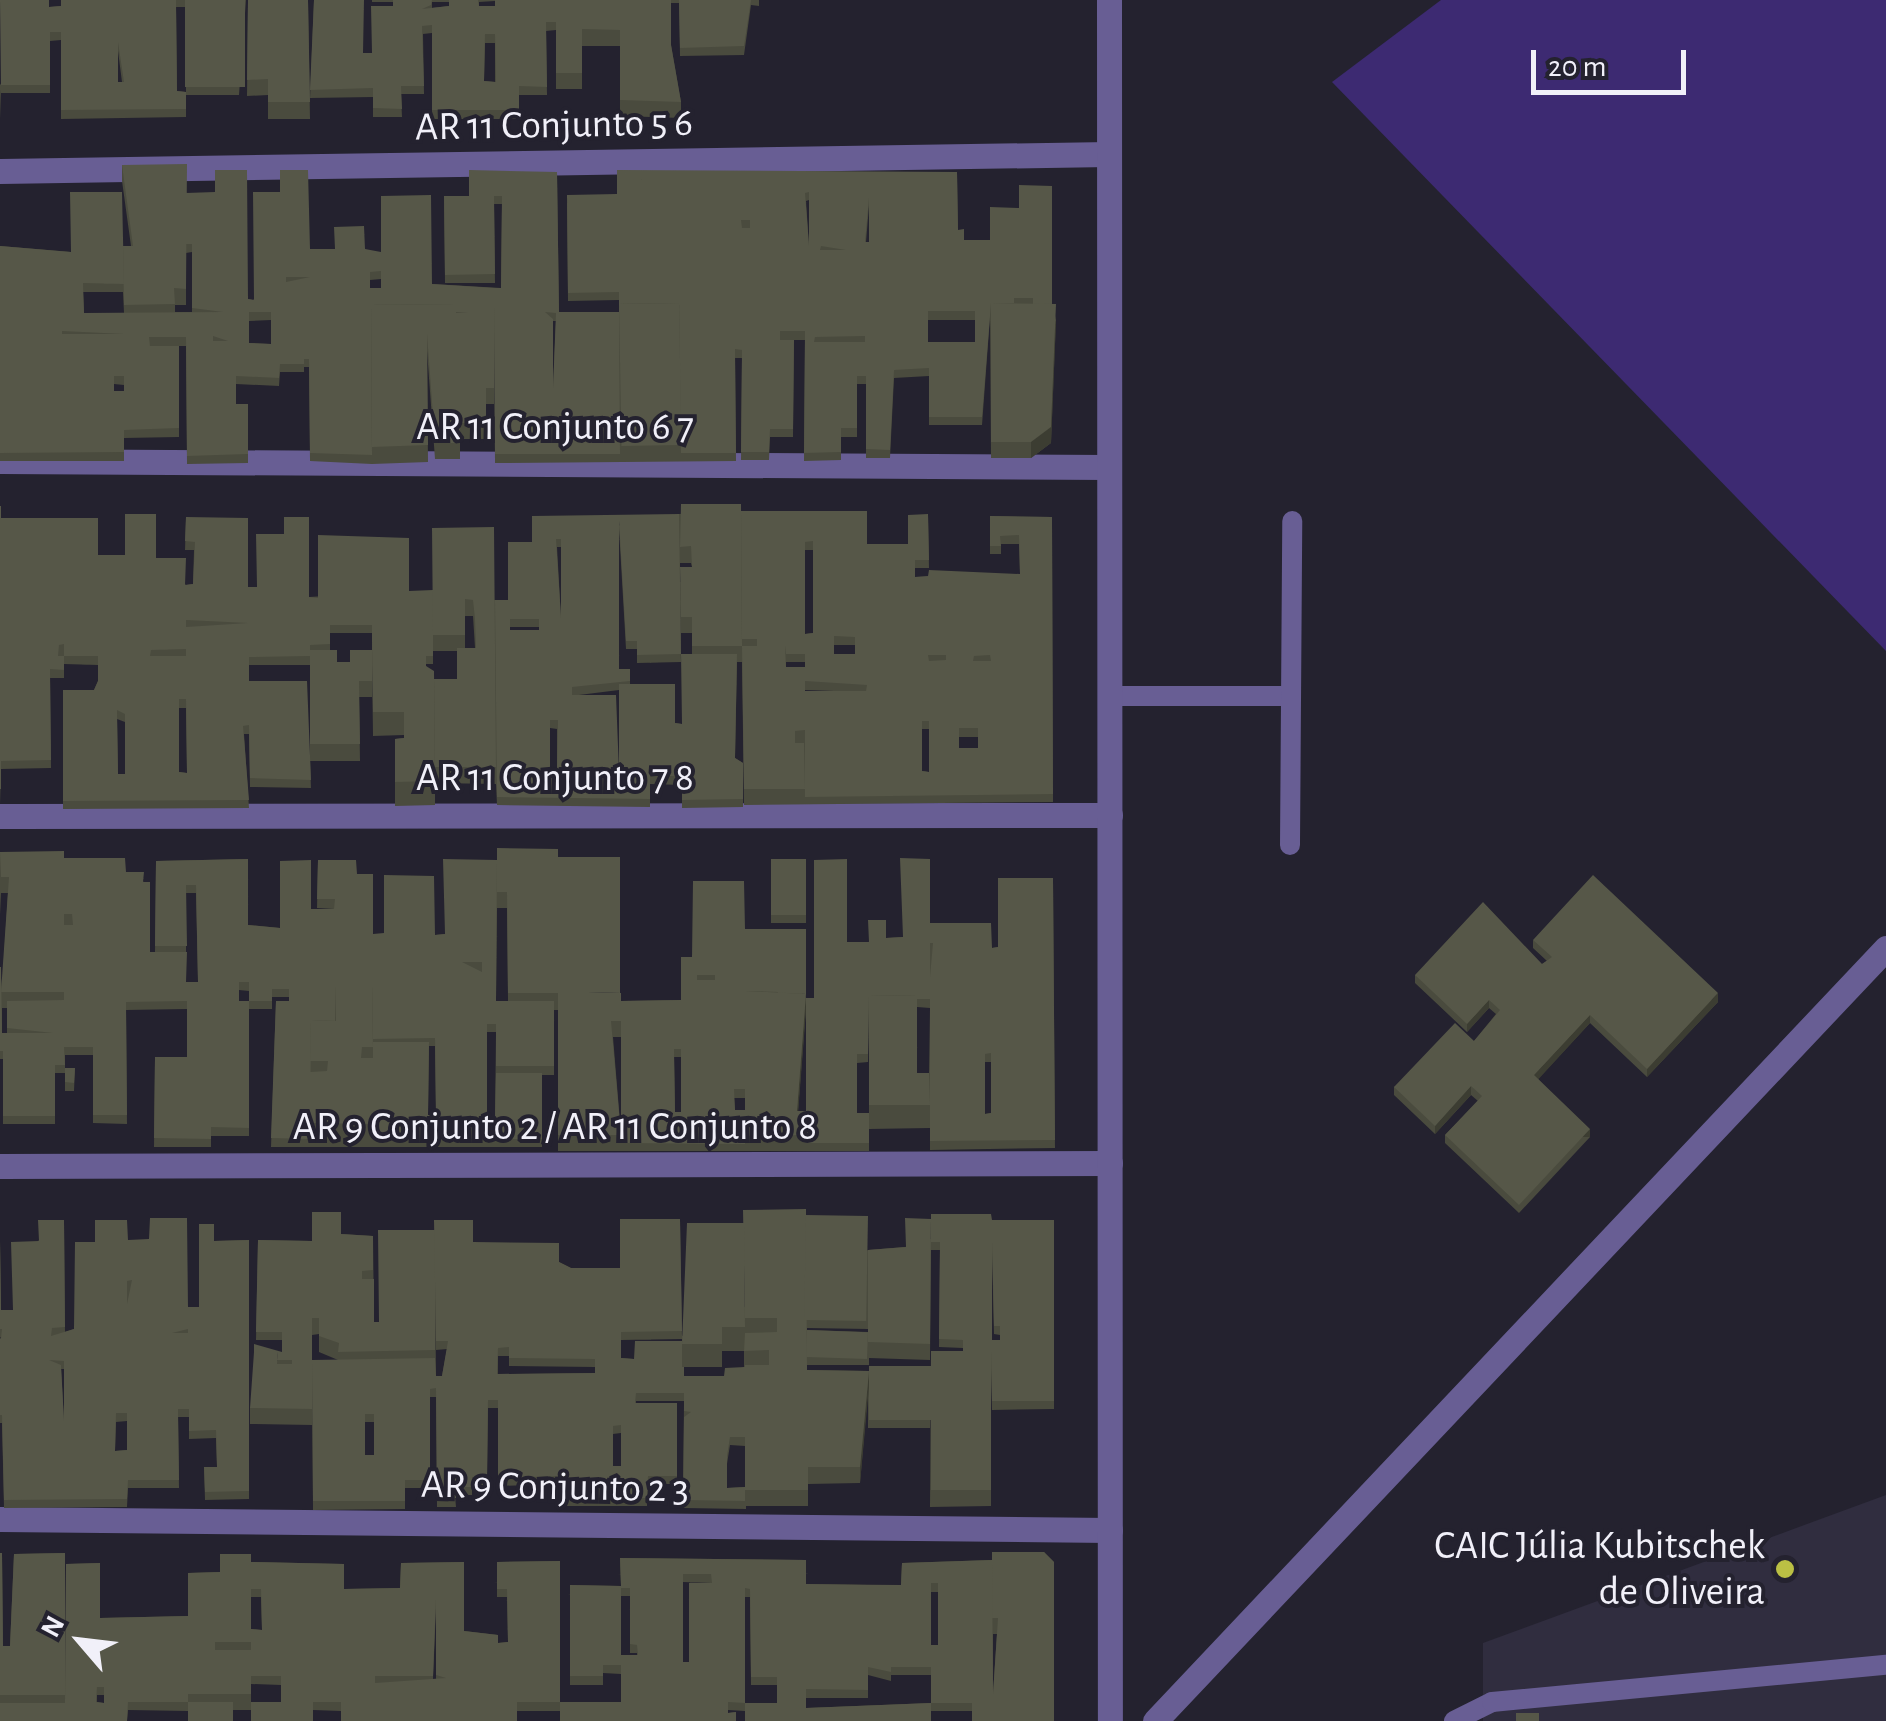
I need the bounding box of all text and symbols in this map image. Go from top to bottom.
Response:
scale bar [1536,30,1691,92]
text: 20 m [1548,52,1606,82]
street label: AR 11 Conjunto 5 6 [415,99,693,151]
street label: AR 11 Conjunto 6 7 [416,403,694,451]
street label: AR 11 Conjunto 7 8 [416,754,694,802]
street label: AR 9 Conjunto 2 / AR 11 Conjunto 8 [293,1103,817,1151]
street label: AR 9 Conjunto 2 3 [421,1461,689,1513]
place label: CAIC Júlia Kubitschek de Oliveira [1434,1522,1765,1616]
marker: CAIC Júlia Kubitschek de Oliveira [1774,1558,1796,1580]
north arrow [30,1591,130,1691]
text: N [37,1612,70,1642]

